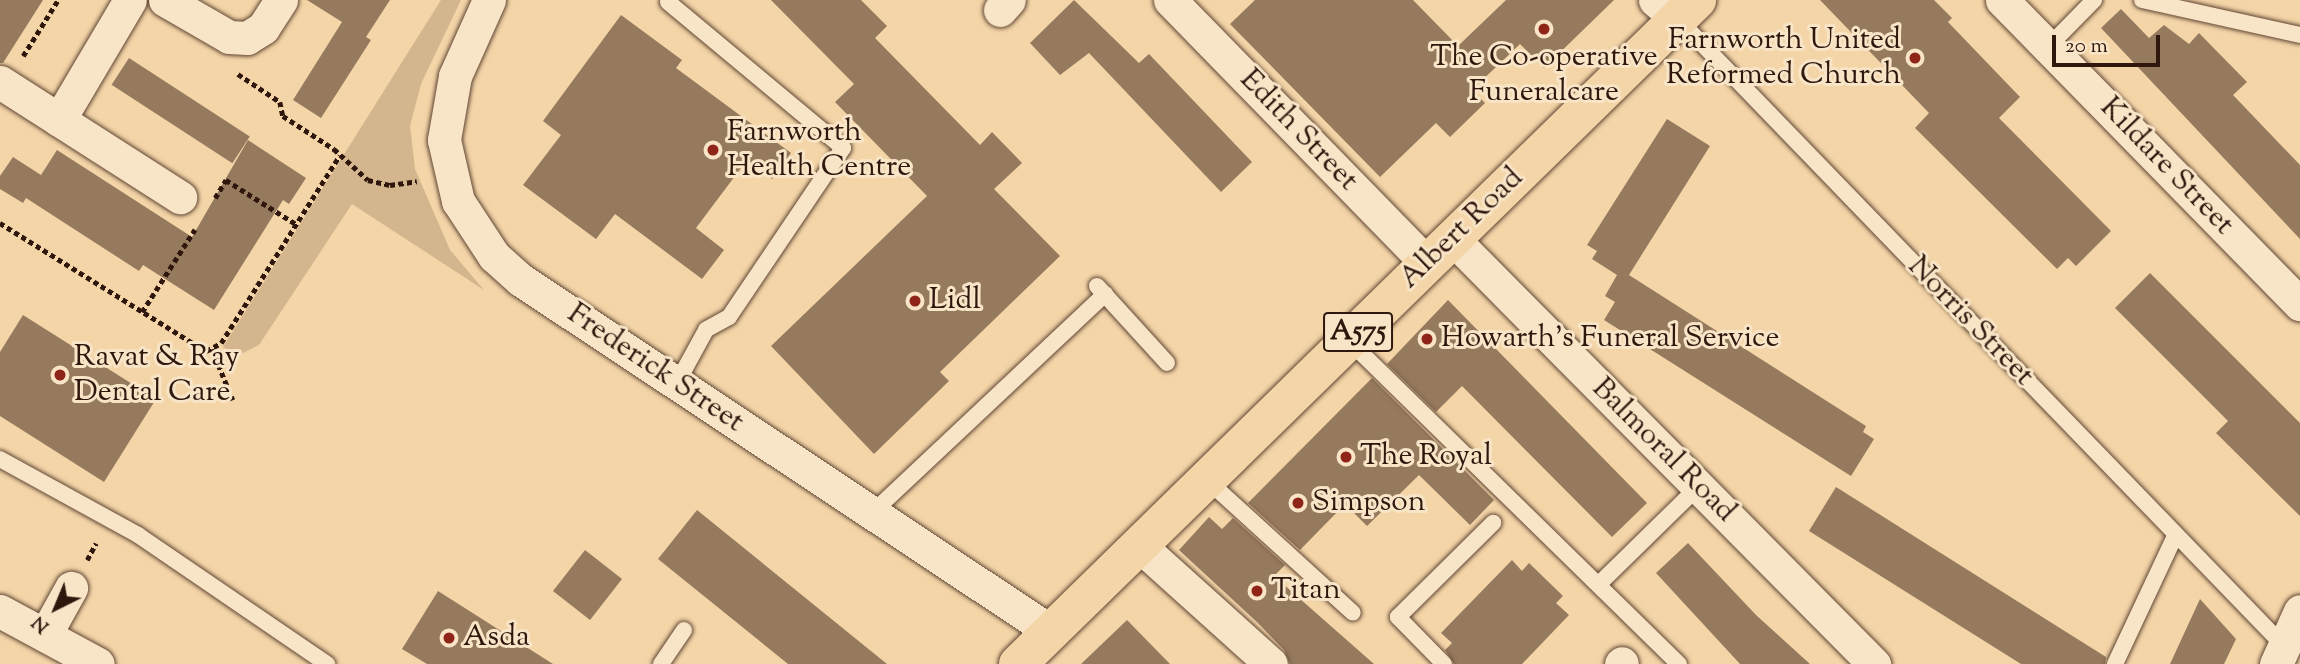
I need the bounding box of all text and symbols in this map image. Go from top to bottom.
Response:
marker: The Co-operative Funeralcare [1536,21,1552,37]
scale bar [2055,21,2164,65]
place label: Farnworth United Reformed Church [1666,23,1901,93]
text: 20 m [2065,32,2108,62]
place label: The Co-operative Funeralcare [1430,40,1658,110]
marker: Farnworth United Reformed Church [1907,50,1923,66]
street label: Edith Street [1231,63,1365,199]
street label: Kildare Street [2091,91,2241,243]
place label: Farnworth Health Centre [727,115,911,186]
marker: Farnworth Health Centre [705,142,721,158]
street label: Albert Road [1392,161,1532,297]
street label: Norris Street [1899,250,2041,394]
place label: Lidl [929,283,981,319]
marker: Lidl [907,293,923,309]
street label: Frederick Street [560,297,750,441]
road number: A575 [1323,308,1393,356]
place label: Howarth's Funeral Service [1441,321,1780,357]
marker: Howarth's Funeral Service [1419,331,1435,347]
place label: Ravat & Ray Dental Care [74,340,240,410]
marker: Ravat & Ray Dental Care [52,367,68,383]
street label: Balmoral Road [1583,371,1743,531]
place label: The Royal [1360,439,1492,475]
marker: The Royal [1338,449,1354,465]
place label: Simpson [1312,485,1425,521]
marker: Simpson [1290,495,1306,511]
north arrow [21,573,91,643]
place label: Titan [1271,573,1341,609]
marker: Titan [1249,583,1265,599]
text: N [27,609,56,639]
place label: Asda [463,620,530,656]
marker: Asda [441,630,457,646]

